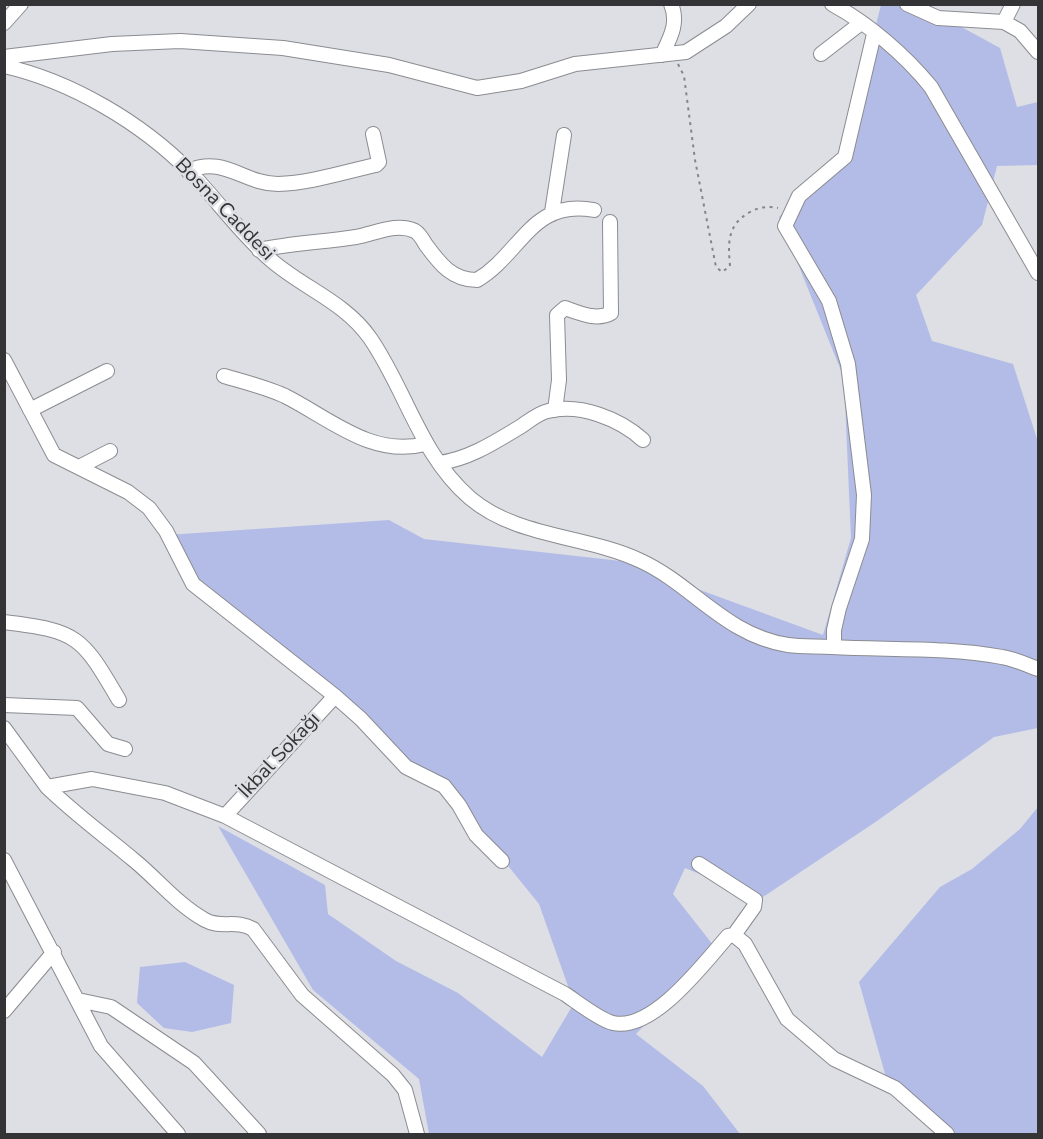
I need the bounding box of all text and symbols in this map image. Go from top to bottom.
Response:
street label: Bosna Caddesi [169,154,279,266]
street label: İkbal Sokağı [234,708,326,804]

